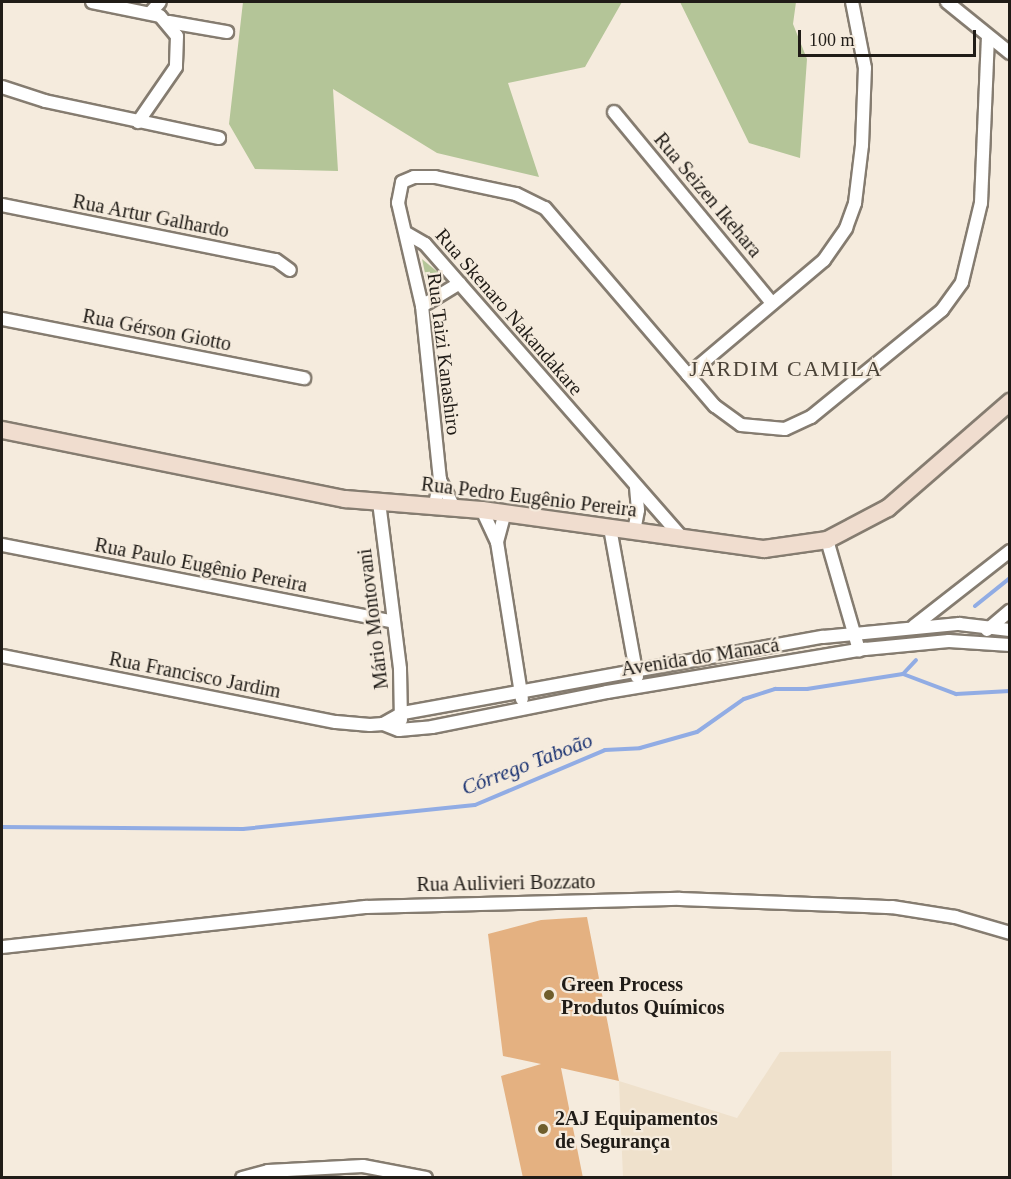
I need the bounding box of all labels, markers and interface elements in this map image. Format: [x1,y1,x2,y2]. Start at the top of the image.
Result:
scale bar [801,18,980,56]
text: 100 m [809,30,855,50]
street label: Rua Seizen Ikehara [649,128,767,262]
street label: Rua Artur Galhardo [70,189,232,243]
street label: Rua Skenaro Nakandakare [430,224,588,400]
street label: Rua Taizi Kanashiro [422,271,466,437]
street label: Rua Gérson Giotto [81,304,233,356]
district label: JARDIM CAMILA [689,356,883,382]
street label: Rua Pedro Eugênio Pereira [420,472,638,522]
street label: Rua Paulo Eugênio Pereira [93,533,309,597]
street label: Mário Montovani [352,547,394,691]
street label: Avenida do Manacá [619,633,781,681]
street label: Rua Francisco Jardim [107,647,283,703]
water label: Córrego Taboão [458,728,596,800]
street label: Rua Aulivieri Bozzato [416,869,596,897]
place label: Green Process Produtos Químicos [561,972,725,1019]
marker: Green Process Produtos Químicos [542,988,556,1002]
place label: 2AJ Equipamentos de Segurança [555,1106,718,1153]
marker: 2AJ Equipamentos de Segurança [536,1122,550,1136]

